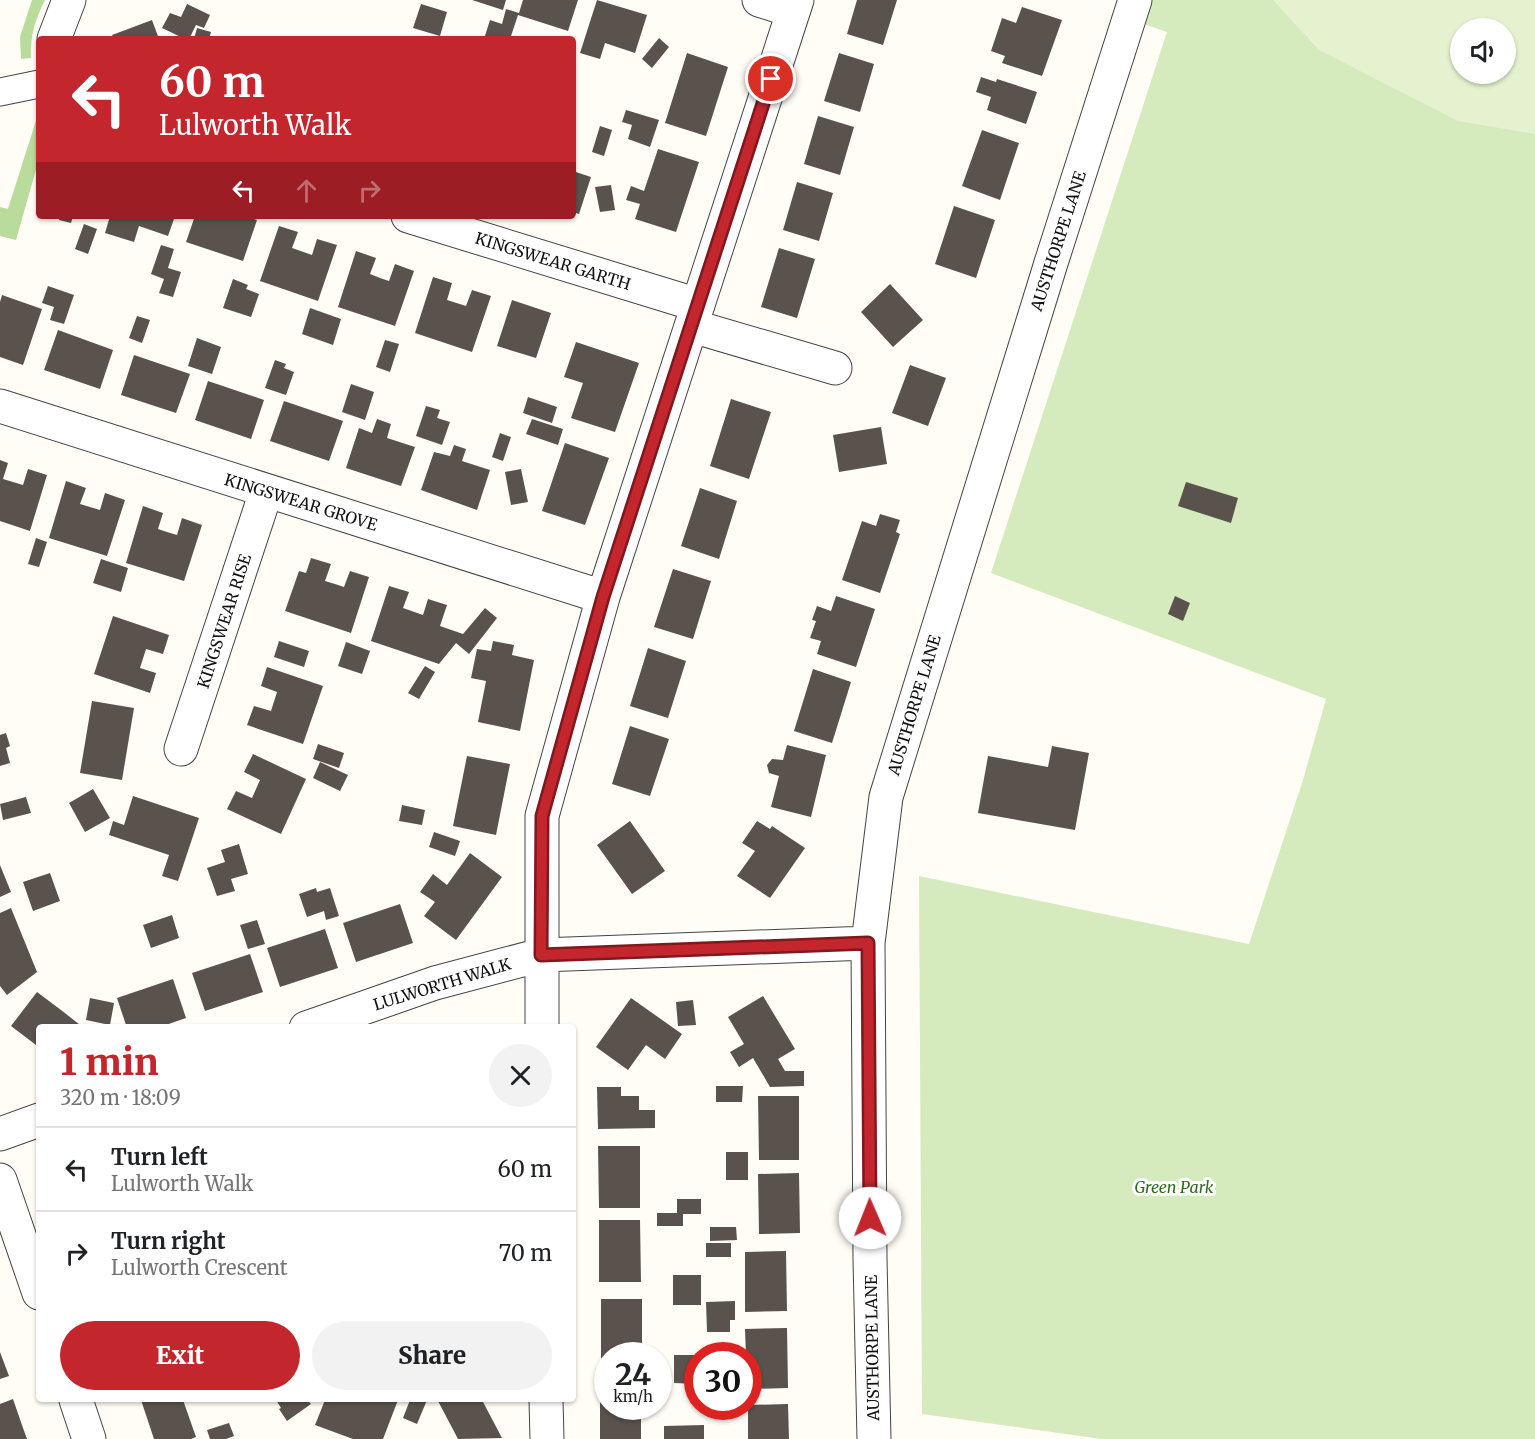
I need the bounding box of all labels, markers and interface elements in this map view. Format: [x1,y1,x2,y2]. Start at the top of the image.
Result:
map controls [1450,18,1516,84]
button: sound [1450,18,1516,84]
pin [745,53,796,104]
text: 60 m [159,56,265,108]
icon: left [60,60,138,138]
icon: arrive [754,62,787,95]
text: Lulworth Walk [159,108,351,142]
street label: AUSTHORPE LANE [1026,168,1090,314]
icon: left [227,174,260,207]
icon: ahead [290,174,323,207]
icon: right [353,174,386,207]
street label: KINGSWEAR GARTH [473,228,633,294]
street label: KINGSWEAR GROVE [222,469,381,535]
street label: KINGSWEAR RISE [193,551,255,691]
street label: AUSTHORPE LANE [883,631,945,779]
street label: LULWORTH WALK [371,953,514,1014]
text: 1 min [60,1040,159,1085]
button: close [489,1044,552,1107]
text: 320 m · 18:09 [60,1085,181,1110]
text: Turn left [111,1143,208,1171]
icon: left [60,1153,93,1186]
text: 60 m [498,1155,552,1183]
text: Lulworth Walk [111,1171,254,1196]
park label: Green Park [1134,1177,1214,1197]
position arrow [838,1186,902,1250]
text: Turn right [111,1227,225,1255]
icon: right [60,1237,93,1270]
text: 70 m [499,1239,552,1267]
text: Lulworth Crescent [111,1255,288,1280]
street label: AUSTHORPE LANE [861,1274,883,1422]
button: Exit [60,1321,300,1390]
button: Share [312,1321,552,1390]
speed limit sign: 30 [684,1342,762,1420]
text: 24 [615,1355,651,1393]
text: km/h [613,1387,653,1406]

